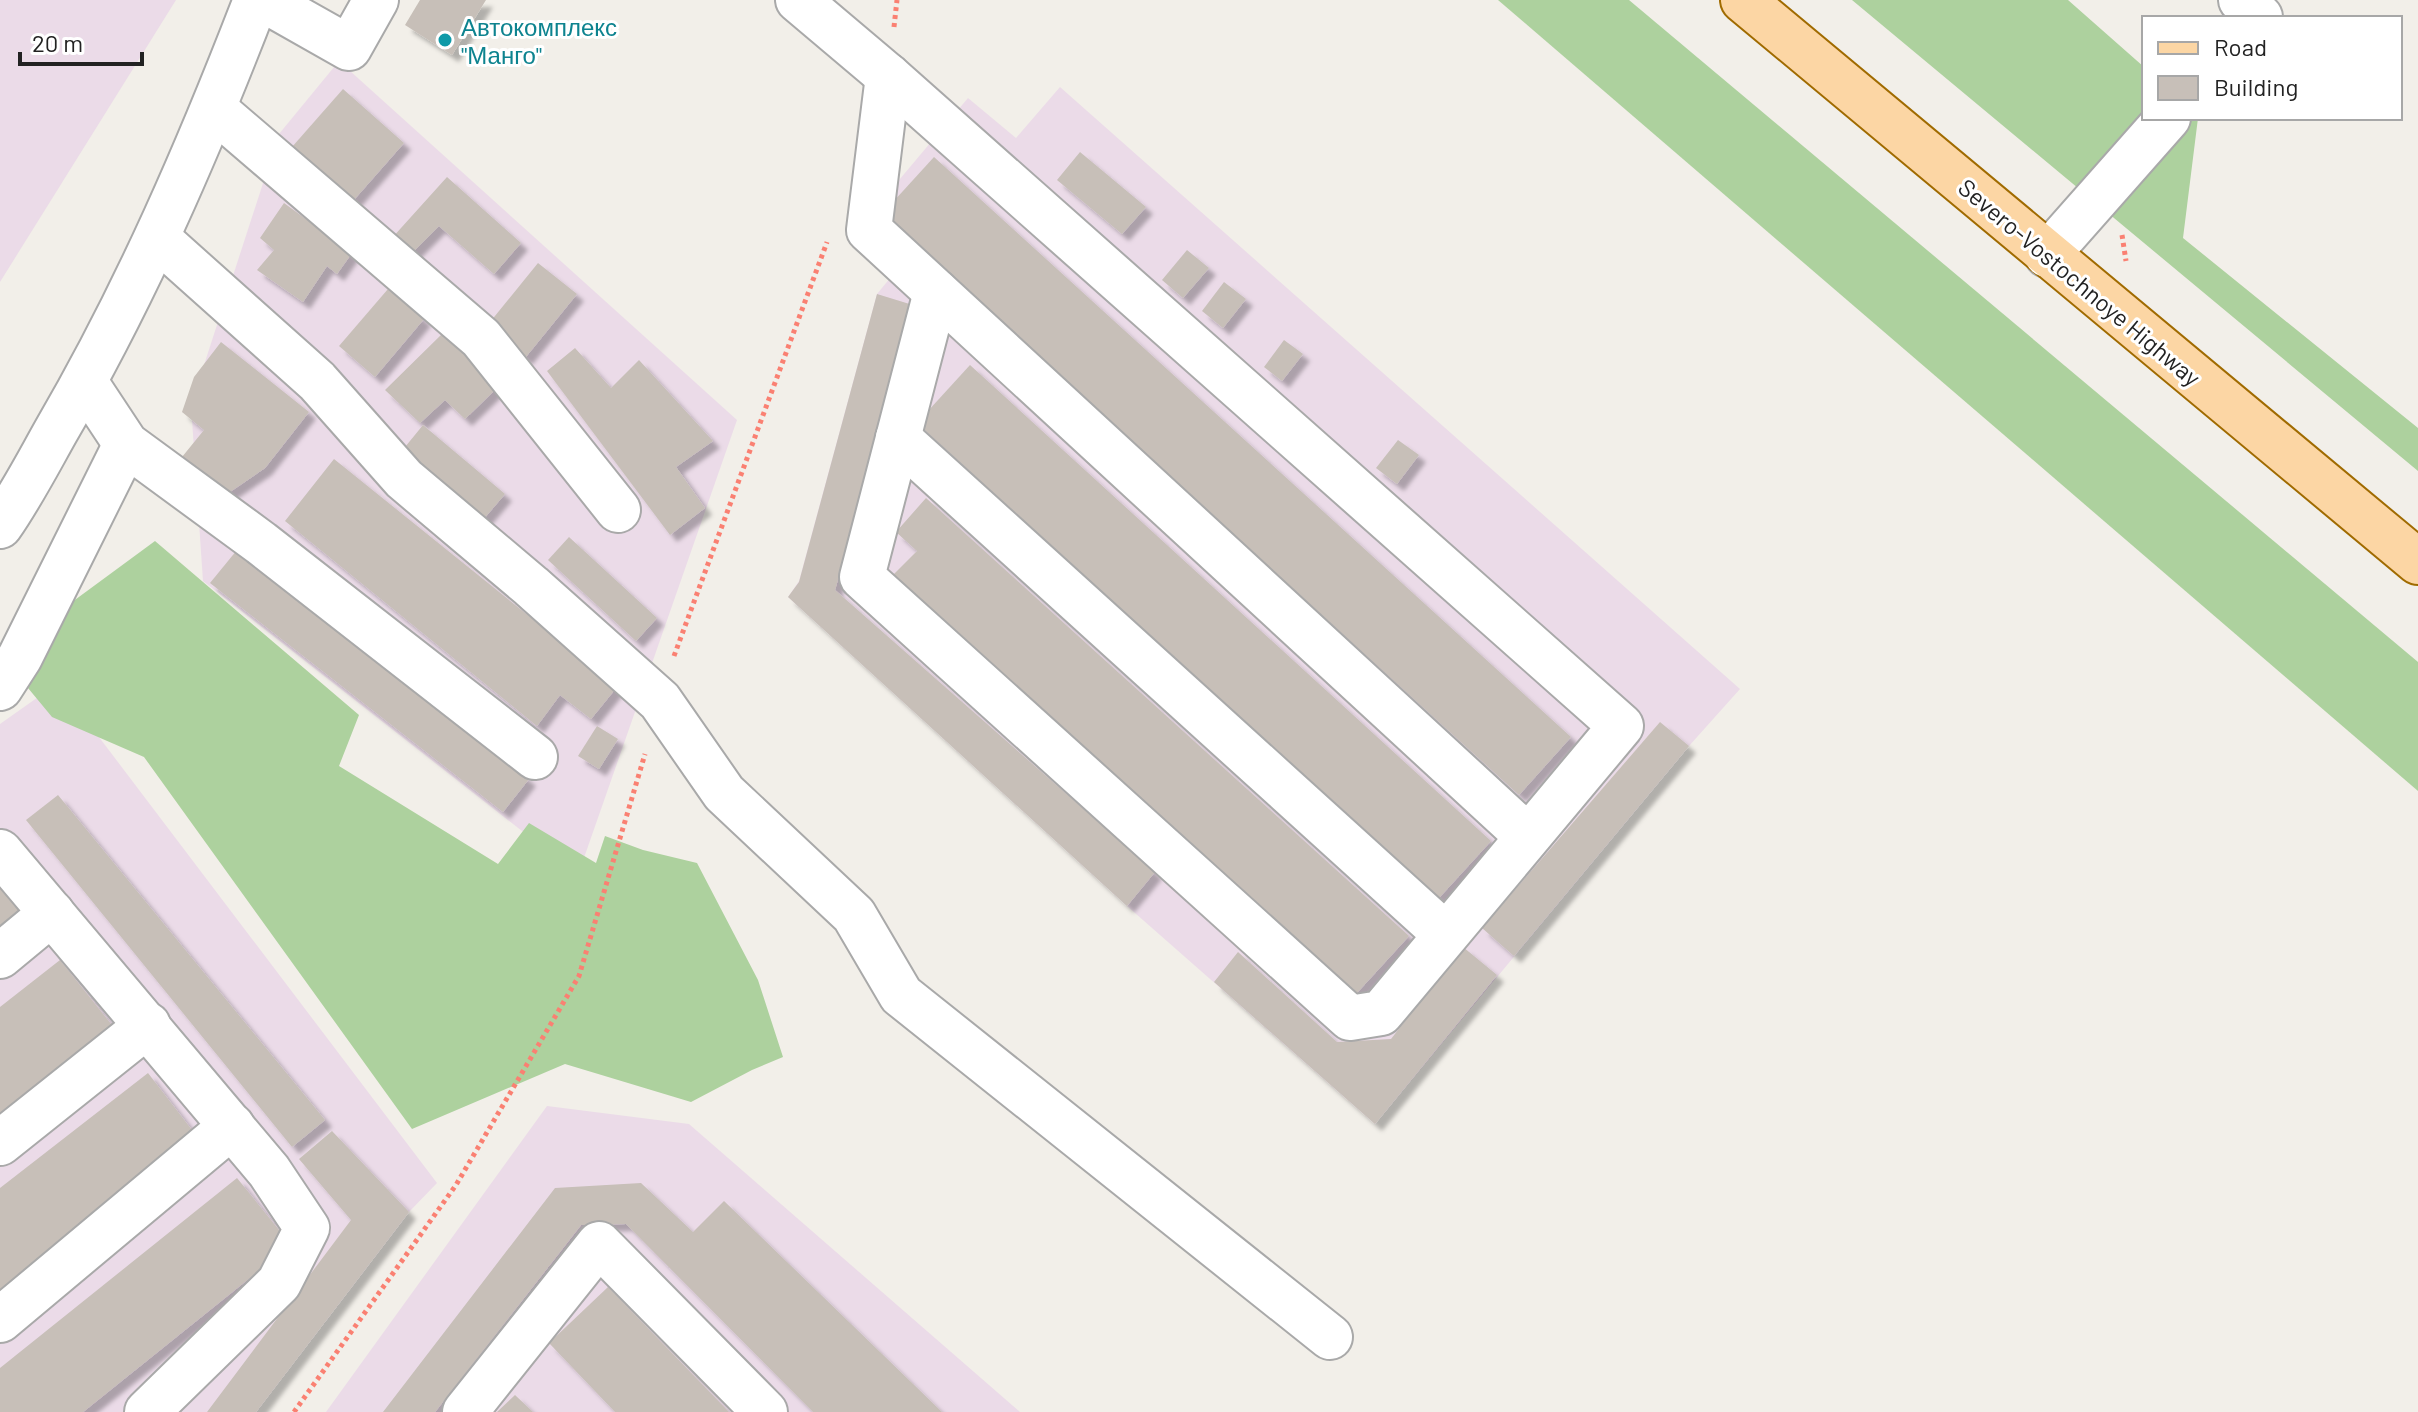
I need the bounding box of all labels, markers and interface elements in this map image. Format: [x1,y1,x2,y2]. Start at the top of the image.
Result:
place label: Автокомплекс "Манго" [461,12,617,69]
scale bar [20,16,142,66]
legend [2142,16,2402,120]
text: 20 m [32,28,83,57]
marker: Автокомплекс "Манго" [436,31,454,49]
text: Road [2214,32,2267,61]
text: Building [2214,72,2298,101]
street label: Severo-Vostochnoye Highway [1953,172,2207,392]

